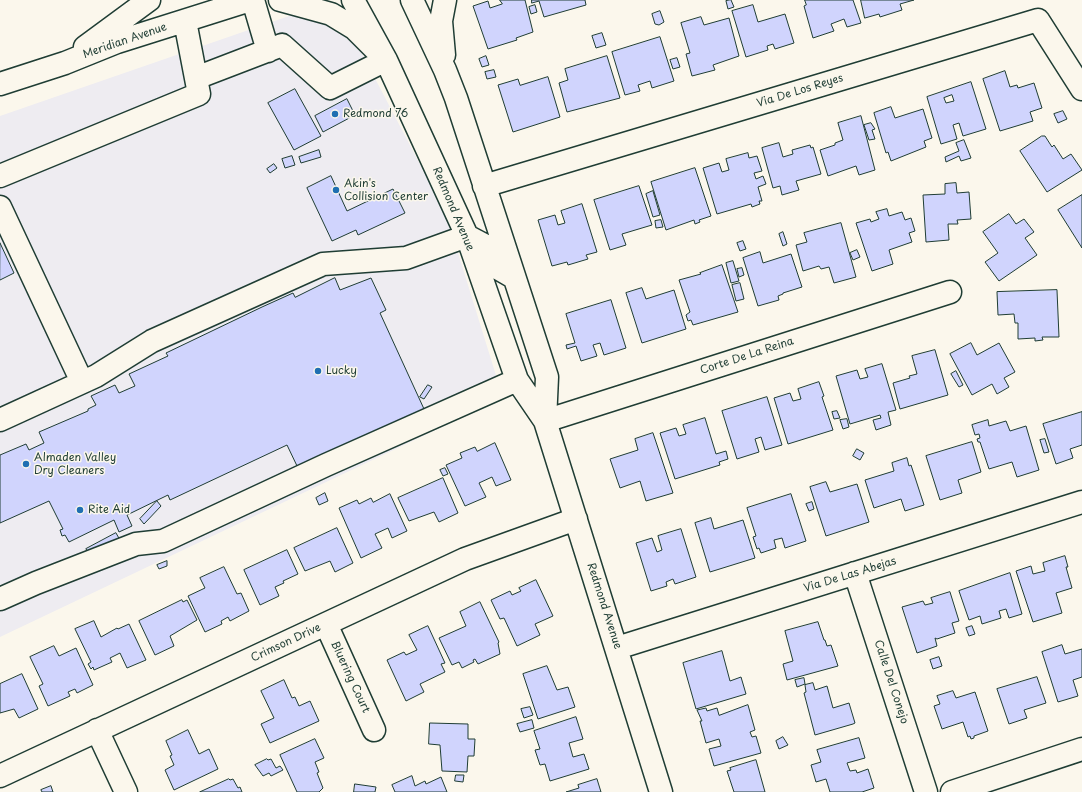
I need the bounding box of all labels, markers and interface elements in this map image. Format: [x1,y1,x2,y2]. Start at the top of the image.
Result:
street label: Meridian Avenue [81,20,169,62]
street label: Via De Los Reyes [755,72,845,110]
place label: Redmond 76 [343,107,408,121]
marker: Redmond 76 [330,109,340,119]
street label: Redmond Avenue [429,165,477,253]
place label: Akin's Collision Center [344,177,428,203]
marker: Akin's Collision Center [331,185,341,195]
street label: Corte De La Reina [698,335,796,377]
place label: Lucky [326,364,357,378]
marker: Lucky [313,366,323,376]
place label: Almaden Valley Dry Cleaners [34,451,116,477]
marker: Almaden Valley Dry Cleaners [21,459,31,469]
place label: Rite Aid [88,503,130,517]
marker: Rite Aid [75,505,85,515]
street label: Via De Las Abejas [802,555,898,595]
street label: Redmond Avenue [584,561,624,651]
street label: Crimson Drive [249,621,323,665]
street label: Calle Del Conejo [871,638,911,726]
street label: Bluering Court [328,639,372,715]

